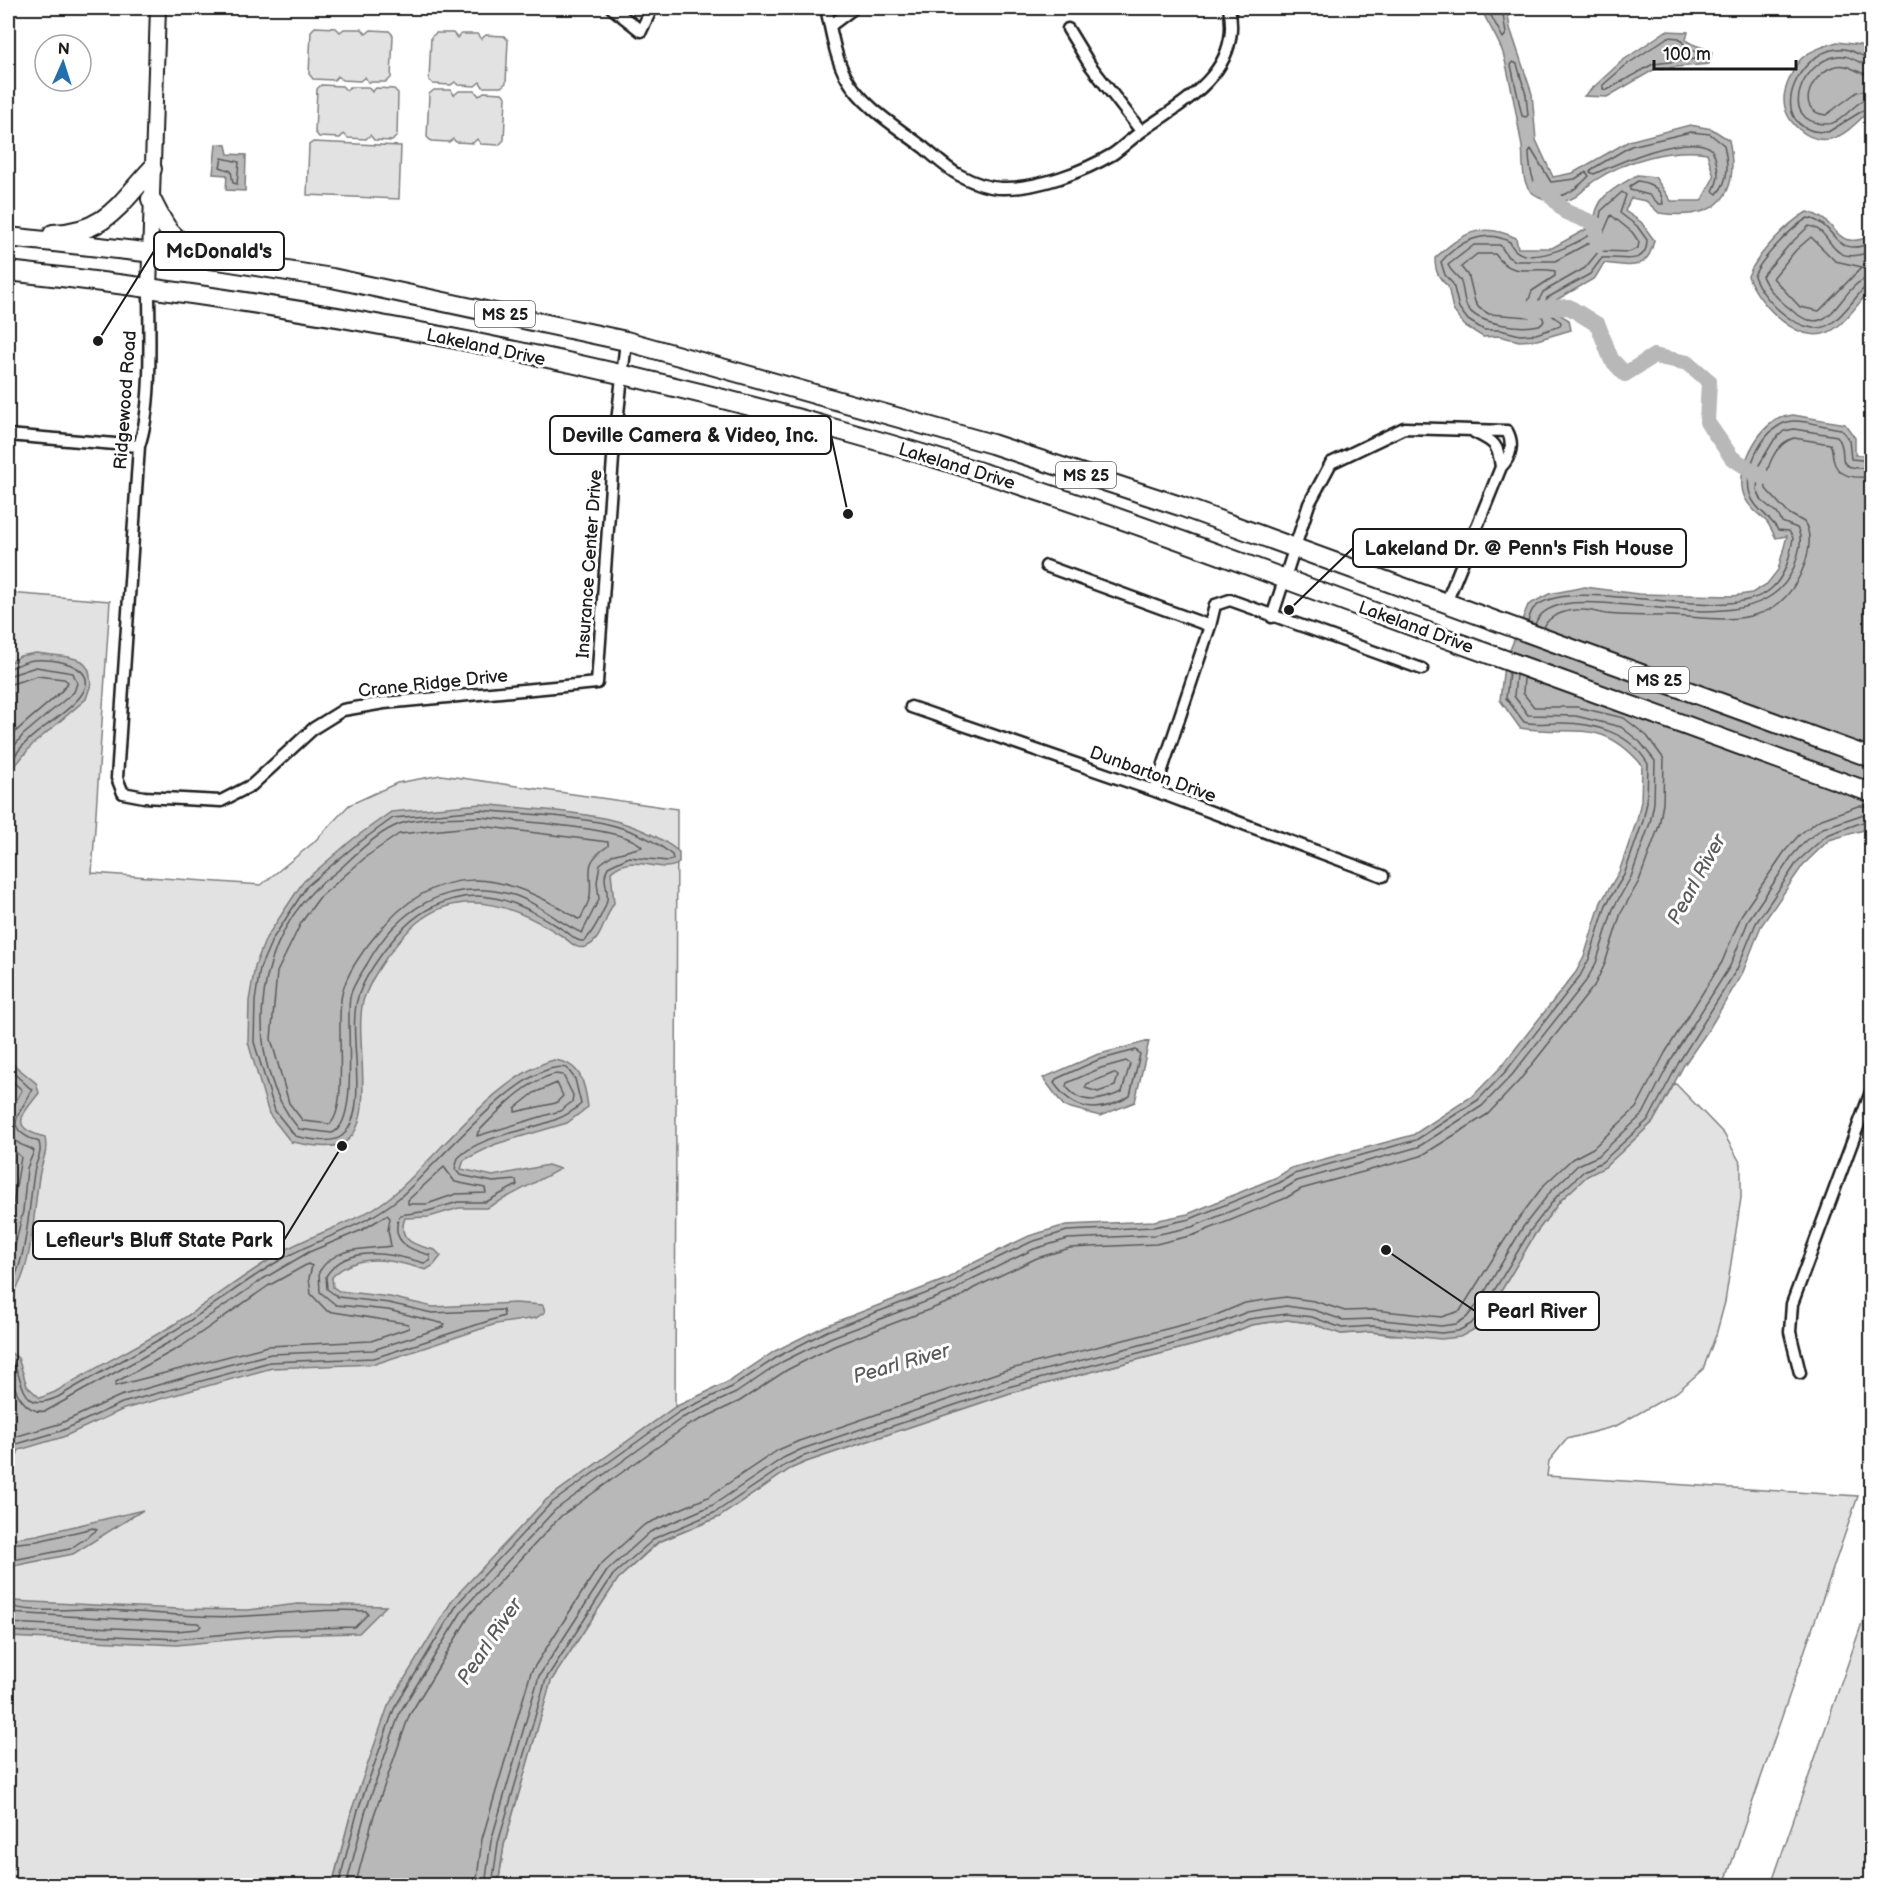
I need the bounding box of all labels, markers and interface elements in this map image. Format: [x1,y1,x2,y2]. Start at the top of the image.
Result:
north arrow [33,33,93,93]
scale bar [1654,33,1796,71]
text: N [57,40,70,59]
text: 100 m [1663,44,1711,65]
callout: McDonald's [154,232,284,270]
text: McDonald's [166,240,272,264]
road number: MS 25 [475,301,535,327]
street label: Lakeland Drive [425,325,548,370]
street label: Ridgewood Road [110,330,141,470]
callout: Deville Camera & Video, Inc. [550,416,831,454]
text: Deville Camera & Video, Inc. [562,424,818,448]
street label: Lakeland Drive [896,439,1018,494]
road number: MS 25 [1056,462,1116,488]
street label: Insurance Center Drive [572,469,607,659]
callout: Lakeland Dr. @ Penn's Fish House [1353,529,1686,567]
text: Lakeland Dr. @ Penn's Fish House [1365,537,1673,561]
street label: Lakeland Drive [1355,597,1477,658]
street label: Crane Ridge Drive [357,665,509,702]
road number: MS 25 [1629,667,1689,693]
street label: Dunbarton Drive [1087,742,1219,807]
water label: Pearl River [1662,829,1732,929]
callout: Lefleur's Bluff State Park [33,1221,284,1259]
text: Lefleur's Bluff State Park [45,1229,273,1253]
callout: Pearl River [1475,1292,1599,1330]
text: Pearl River [1487,1300,1588,1324]
water label: Pearl River [850,1338,954,1389]
water label: Pearl River [452,1592,528,1689]

